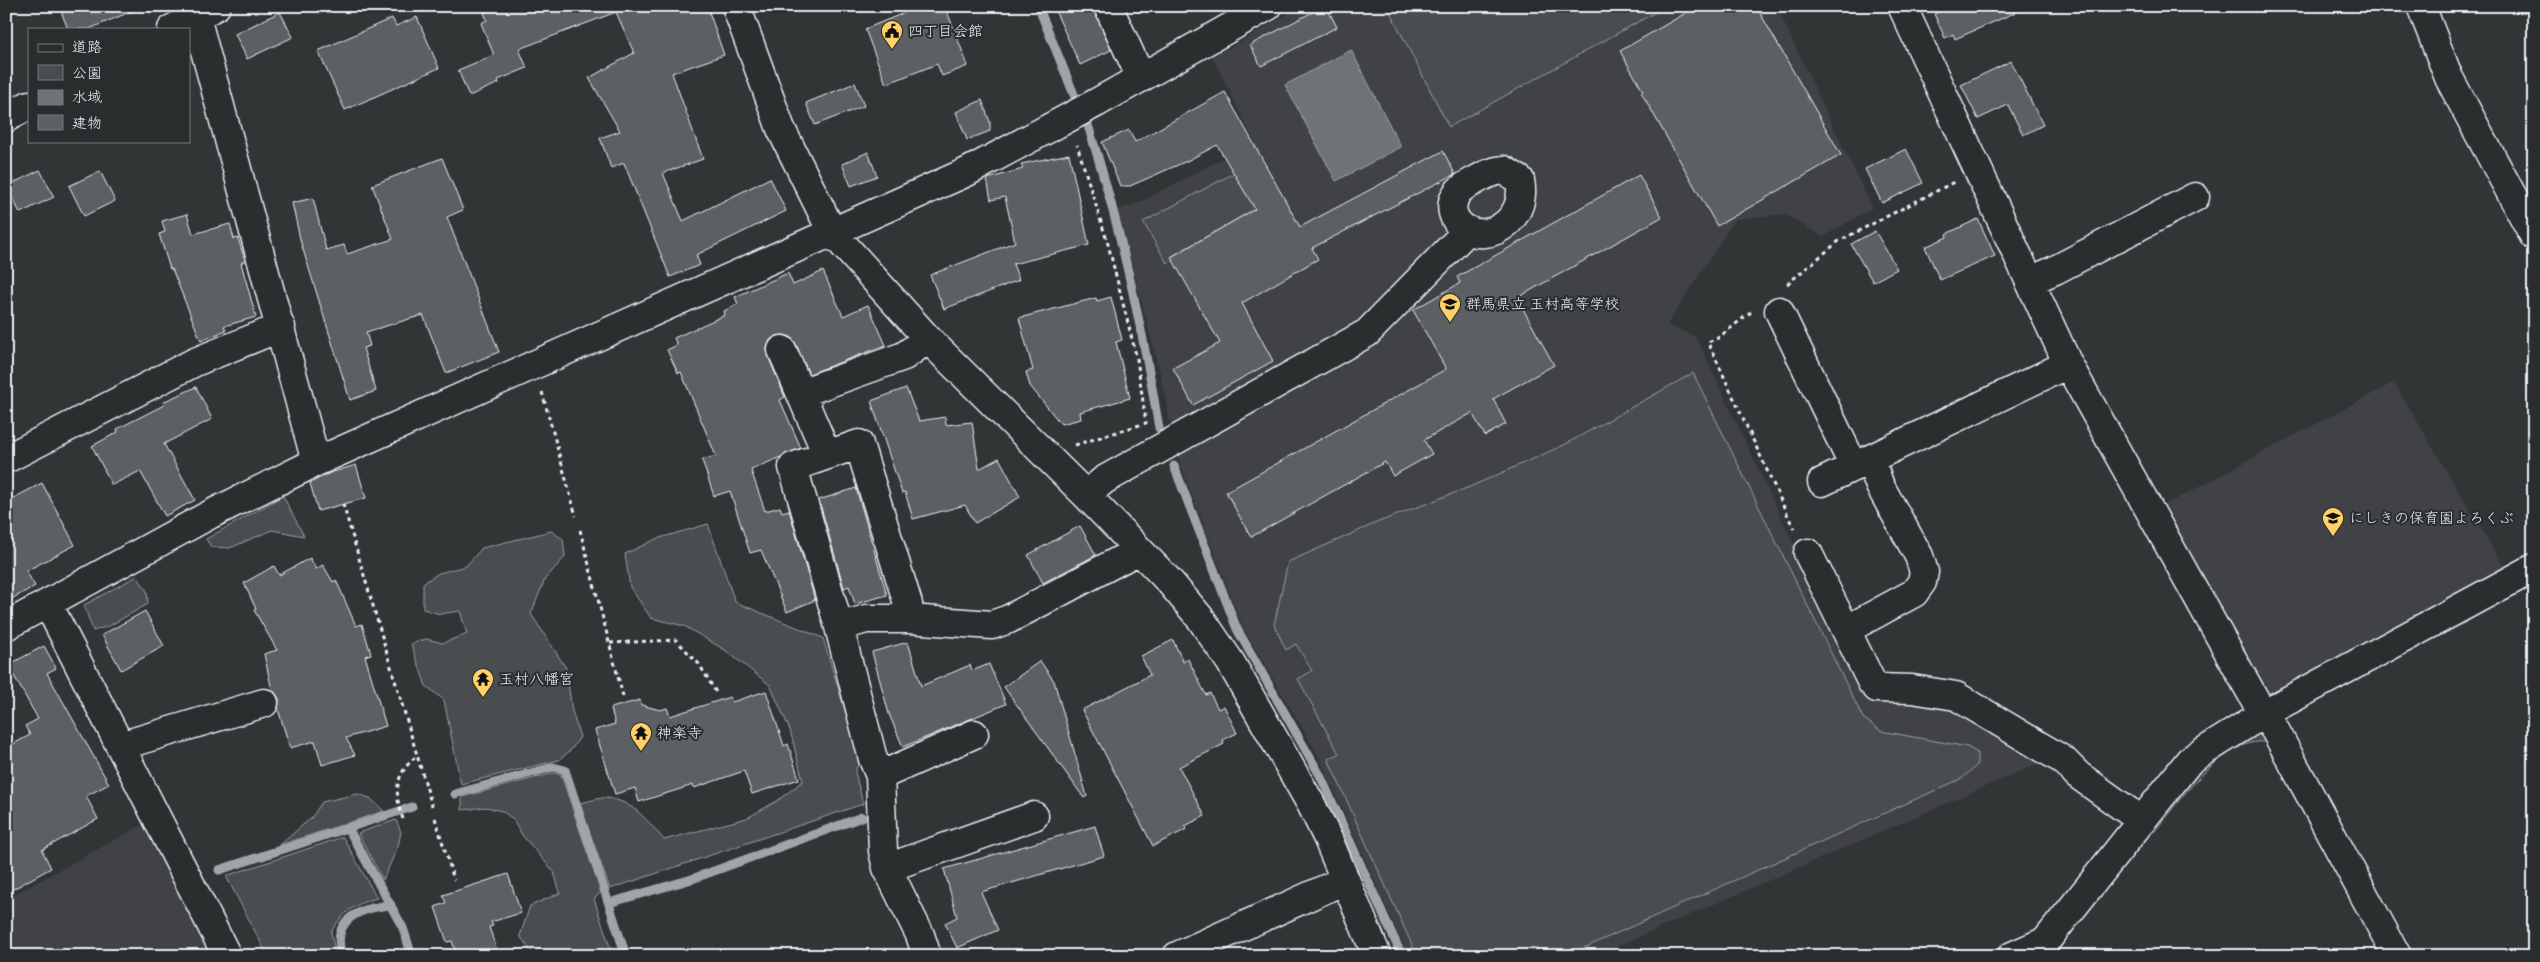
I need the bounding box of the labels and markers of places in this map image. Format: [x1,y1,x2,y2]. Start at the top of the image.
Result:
public building icon: 四丁目会館 [880,19,904,50]
place label: 四丁目会館 [908,21,983,40]
school or university icon: 群馬県立 玉村高等学校 [1438,292,1462,323]
place label: 群馬県立 玉村高等学校 [1466,294,1620,313]
school or university icon: にしきの保育園よろくぶ [2321,506,2345,537]
place label: にしきの保育園よろくぶ [2349,508,2514,527]
temple icon: 玉村八幡宮 [471,667,495,698]
place label: 玉村八幡宮 [499,669,574,688]
temple icon: 神楽寺 [629,721,653,752]
place label: 神楽寺 [657,723,702,742]

